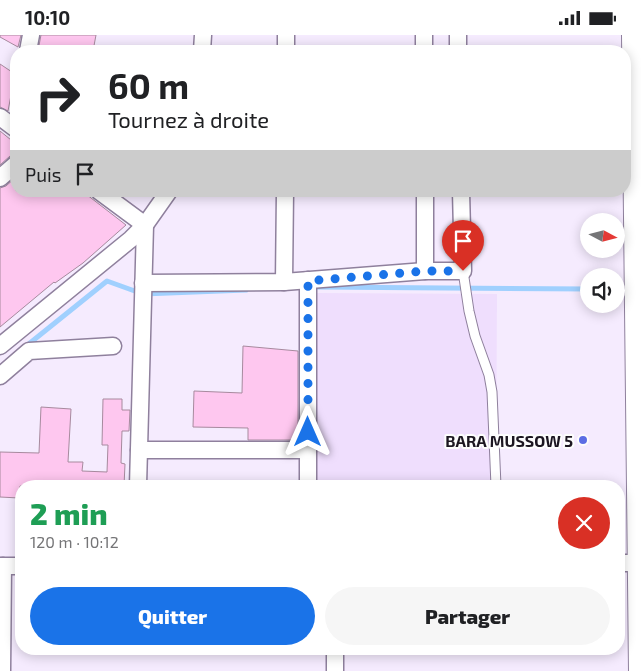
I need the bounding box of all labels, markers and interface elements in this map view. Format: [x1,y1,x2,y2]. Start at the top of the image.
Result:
text: 10:10 [25,6,70,29]
text: 60 m [108,64,189,106]
icon: right [25,65,90,130]
text: Tournez à droite [108,106,269,132]
icon: arrive [71,160,99,188]
text: Puis [25,163,61,186]
north arrow [580,213,625,257]
map controls [580,213,625,313]
pin [442,220,484,271]
icon: arrive [449,227,477,255]
button: sound [580,268,625,313]
position arrow [281,405,333,457]
place label: BARA MUSSOW 5 [445,431,573,450]
marker: BARA MUSSOW 5 [577,434,589,446]
text: 2 min [30,495,108,531]
button: close [558,497,610,549]
text: 120 m · 10:12 [30,532,119,551]
button: Quitter [30,587,315,645]
button: Partager [325,587,610,645]

